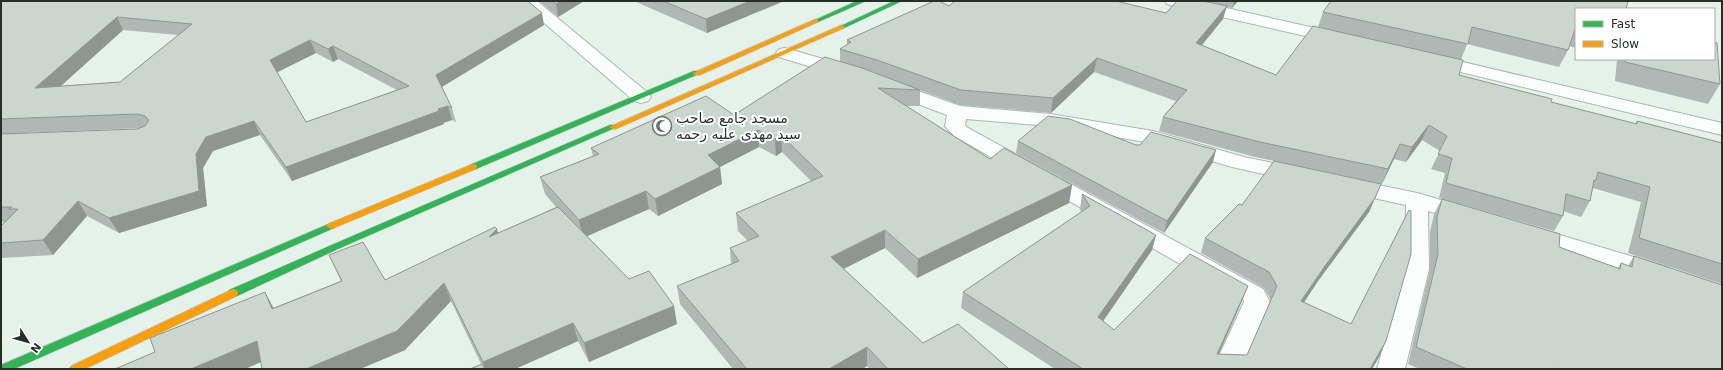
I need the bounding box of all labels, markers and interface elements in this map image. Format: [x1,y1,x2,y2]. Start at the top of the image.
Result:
legend [1575,8,1715,60]
text: Fast [1611,17,1635,31]
text: Slow [1611,37,1639,51]
place label: مسجد جامع صاحب سید مهدی علیه رحمه [676,110,801,143]
mosque icon: مسجد جامع صاحب سید مهدی علیه رحمه [651,115,673,137]
north arrow [8,322,48,362]
text: N [28,340,44,355]

